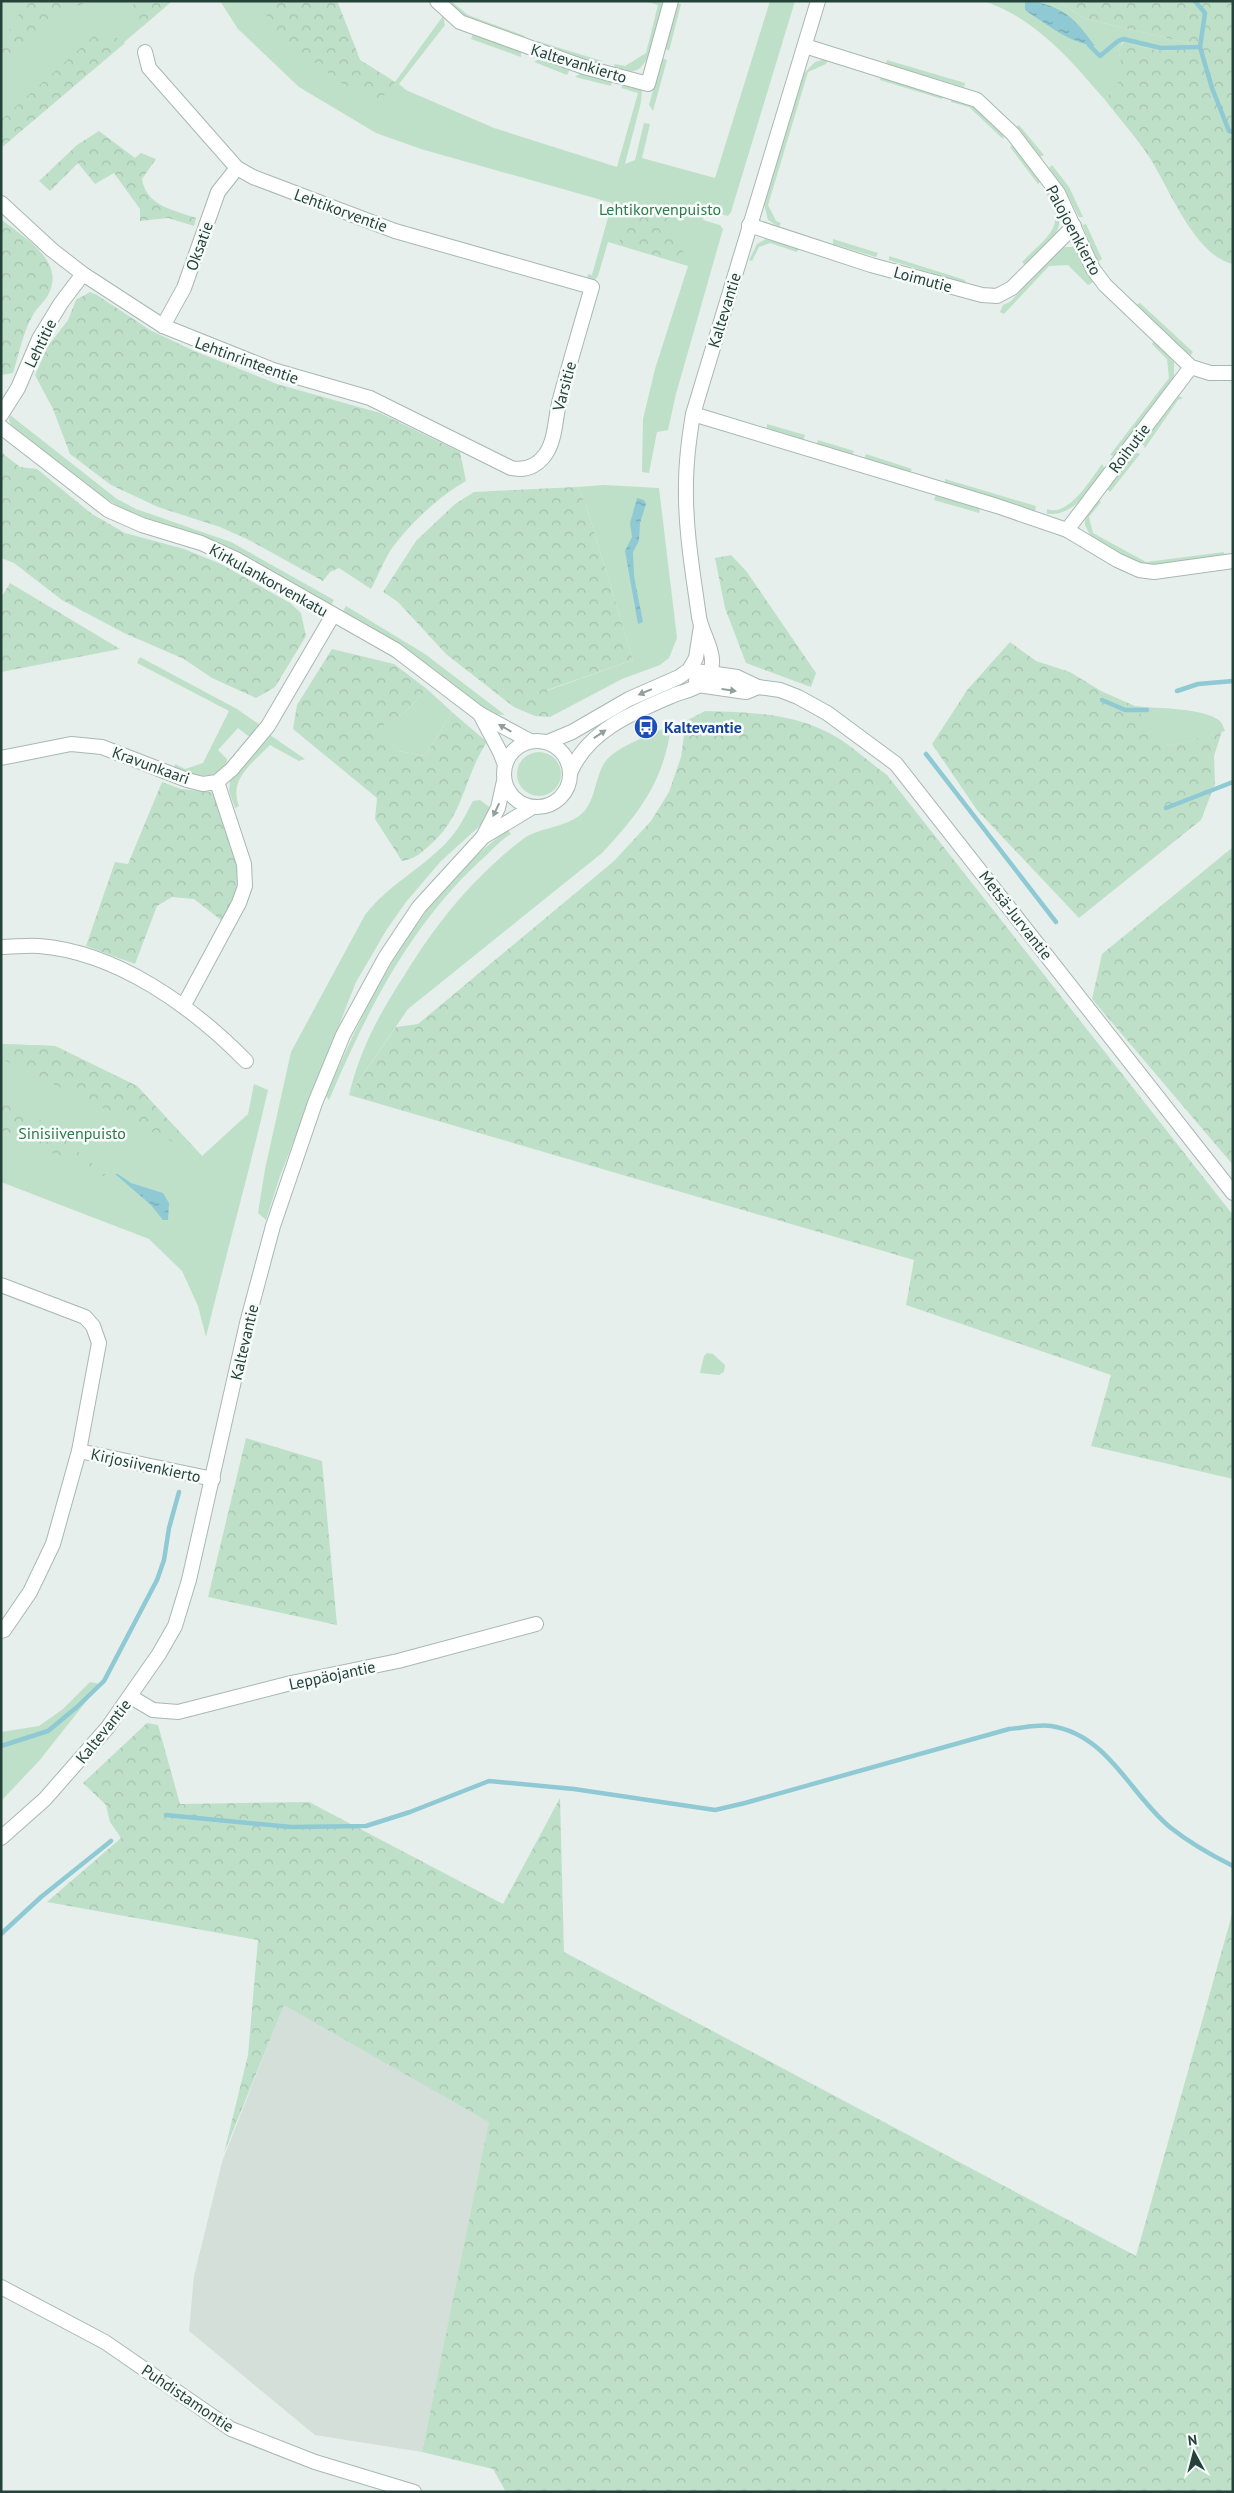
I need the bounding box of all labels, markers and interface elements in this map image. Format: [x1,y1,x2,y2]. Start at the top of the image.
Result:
street label: Kaltevankierto [529,39,629,87]
street label: Palojoenkierto [1042,182,1106,278]
street label: Lehtikorventie [292,184,390,236]
park label: Lehtikorvenpuisto [599,199,721,219]
street label: Oksatie [181,219,217,273]
street label: Loimutie [892,262,954,296]
street label: Kaltevantie [703,270,745,350]
street label: Lehtitie [20,315,60,371]
street label: Lehtinrinteentie [192,332,302,388]
street label: Varsitie [548,359,580,414]
street label: Roihutie [1104,419,1154,477]
street label: Kirkulankorvenkatu [206,539,332,621]
one-way arrow [721,687,737,695]
one-way arrow [638,688,652,696]
bus stop icon: Kaltevantie [633,714,659,740]
place label: Kaltevantie [664,717,742,737]
one-way arrow [498,723,511,732]
one-way arrow [593,729,607,739]
street label: Kravunkaari [110,742,192,788]
one-way arrow [492,802,500,817]
street label: Metsä-Jurvantie [975,866,1057,964]
park label: Sinisiivenpuisto [18,1123,126,1143]
street label: Kaltevantie [226,1302,262,1382]
street label: Kirjosiivenkierto [89,1444,203,1486]
street label: Leppäojantie [287,1656,377,1694]
street label: Kaltevantie [71,1695,135,1767]
street label: Puhdistamontie [138,2360,238,2436]
north arrow [1169,2428,1219,2478]
text: N [1187,2431,1198,2450]

